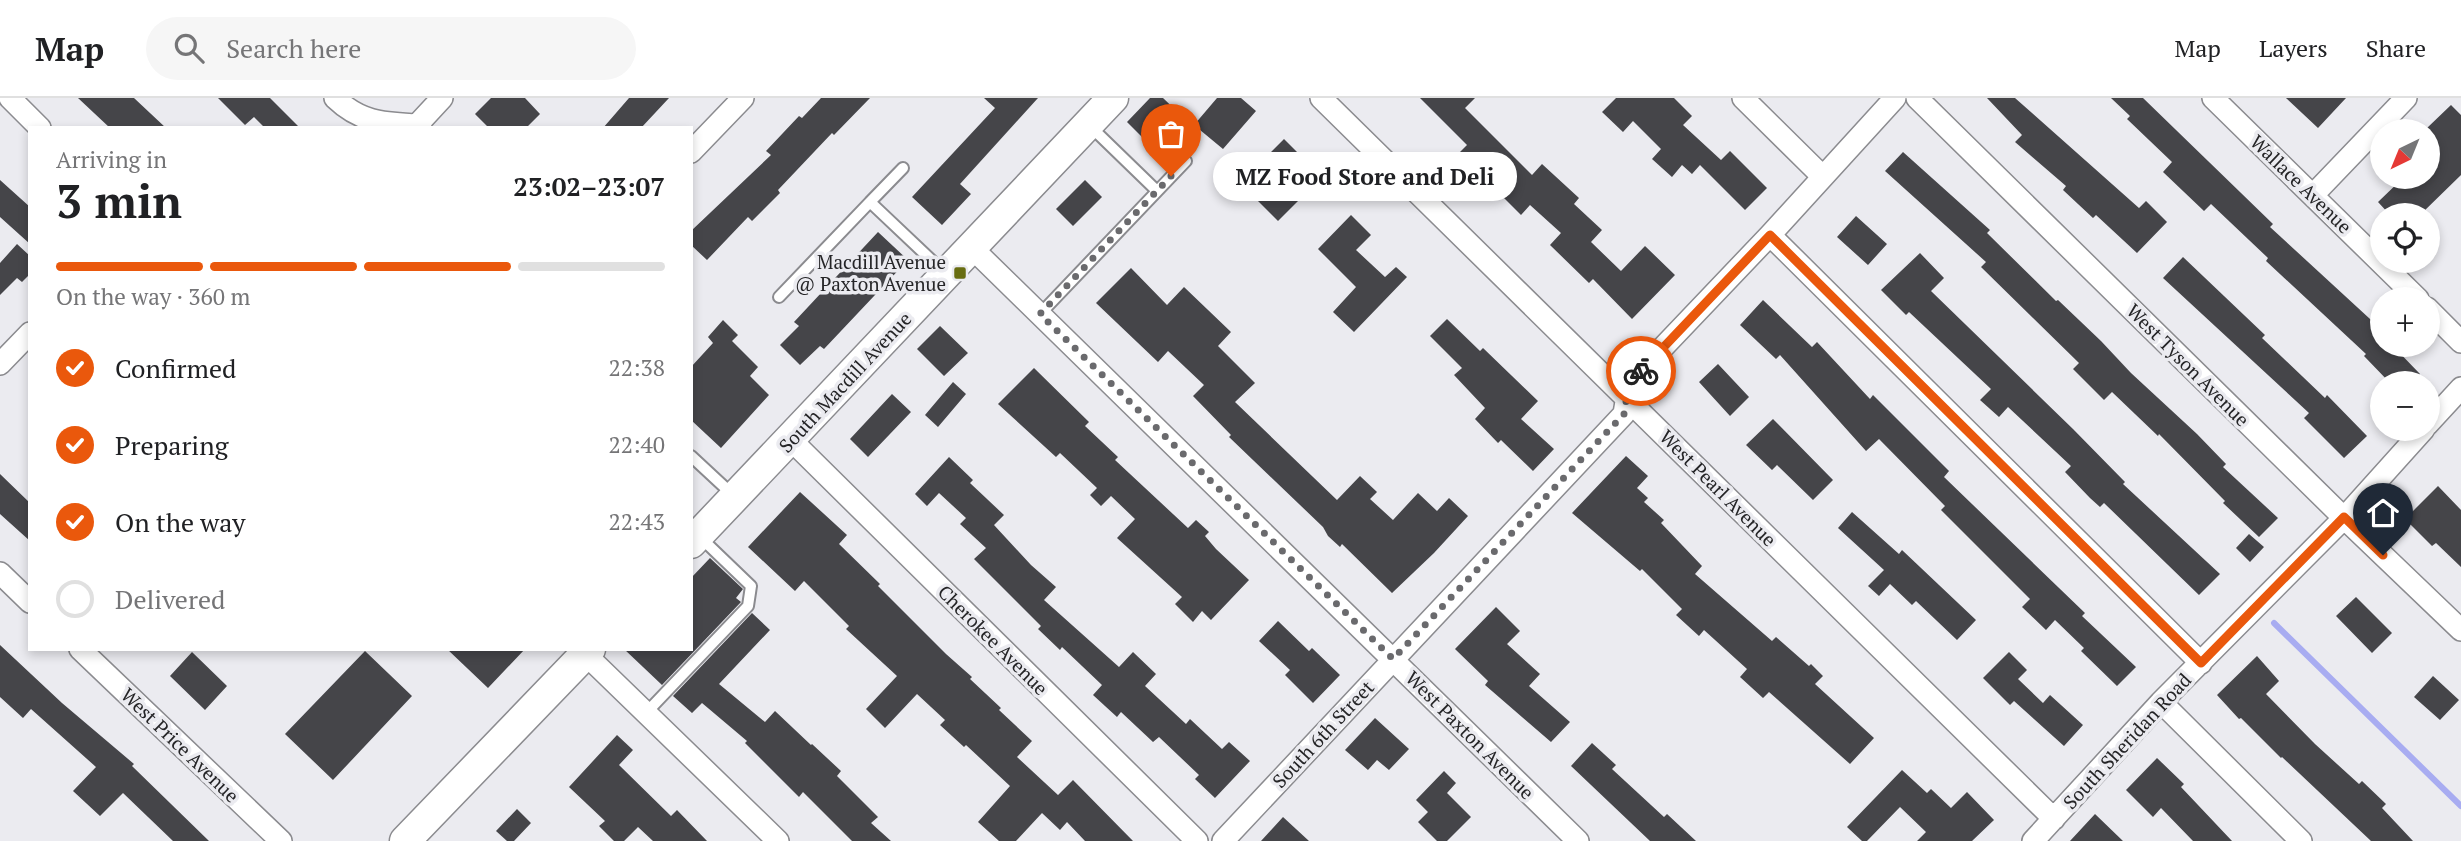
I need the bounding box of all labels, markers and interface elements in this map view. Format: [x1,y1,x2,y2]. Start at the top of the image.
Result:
search box [146,17,636,80]
text: Map [35,27,104,70]
icon: search [170,29,208,67]
text: Search here [226,31,361,65]
text: Map [2174,32,2221,64]
text: Layers [2259,32,2328,64]
text: Share [2366,32,2426,64]
pin [1141,104,1201,176]
icon: bag [1152,115,1190,153]
north arrow [2370,119,2440,189]
map controls [2370,119,2440,441]
street label: Wallace Avenue [2245,129,2357,238]
text: Arriving in [56,144,167,175]
callout: MZ Food Store and Deli [1213,152,1518,200]
text: MZ Food Store and Deli [1235,161,1495,192]
text: 23:02–23:07 [513,169,665,203]
text: 3 min [56,170,182,231]
button: locate [2370,203,2440,273]
place label: Macdill Avenue @ Paxton Avenue [795,249,946,296]
marker: Macdill Avenue @ Paxton Avenue [952,265,968,281]
text: On the way · 360 m [56,281,250,312]
button: + [2370,287,2440,357]
street label: West Tyson Avenue [2122,298,2255,431]
street label: South Macdill Avenue [773,306,916,457]
courier [1606,336,1676,406]
icon: check [56,349,94,387]
text: Confirmed [115,351,236,385]
text: 22:38 [608,352,665,383]
icon: bike [1622,352,1660,390]
button: − [2370,371,2440,441]
street label: West Pearl Avenue [1655,424,1782,551]
icon: check [56,426,94,464]
text: Preparing [115,428,228,462]
text: 22:40 [608,429,665,460]
pin [2353,483,2413,555]
icon: home [2364,494,2402,532]
icon: check [56,503,94,541]
text: On the way [115,505,246,539]
text: 22:43 [608,506,665,537]
street label: Cherokee Avenue [933,579,1054,700]
text: Delivered [115,582,225,616]
street label: West Paxton Avenue [1401,665,1540,804]
street label: South Sheridan Road [2057,667,2196,814]
street label: South 6th Street [1266,675,1379,793]
street label: West Price Avenue [116,682,245,807]

